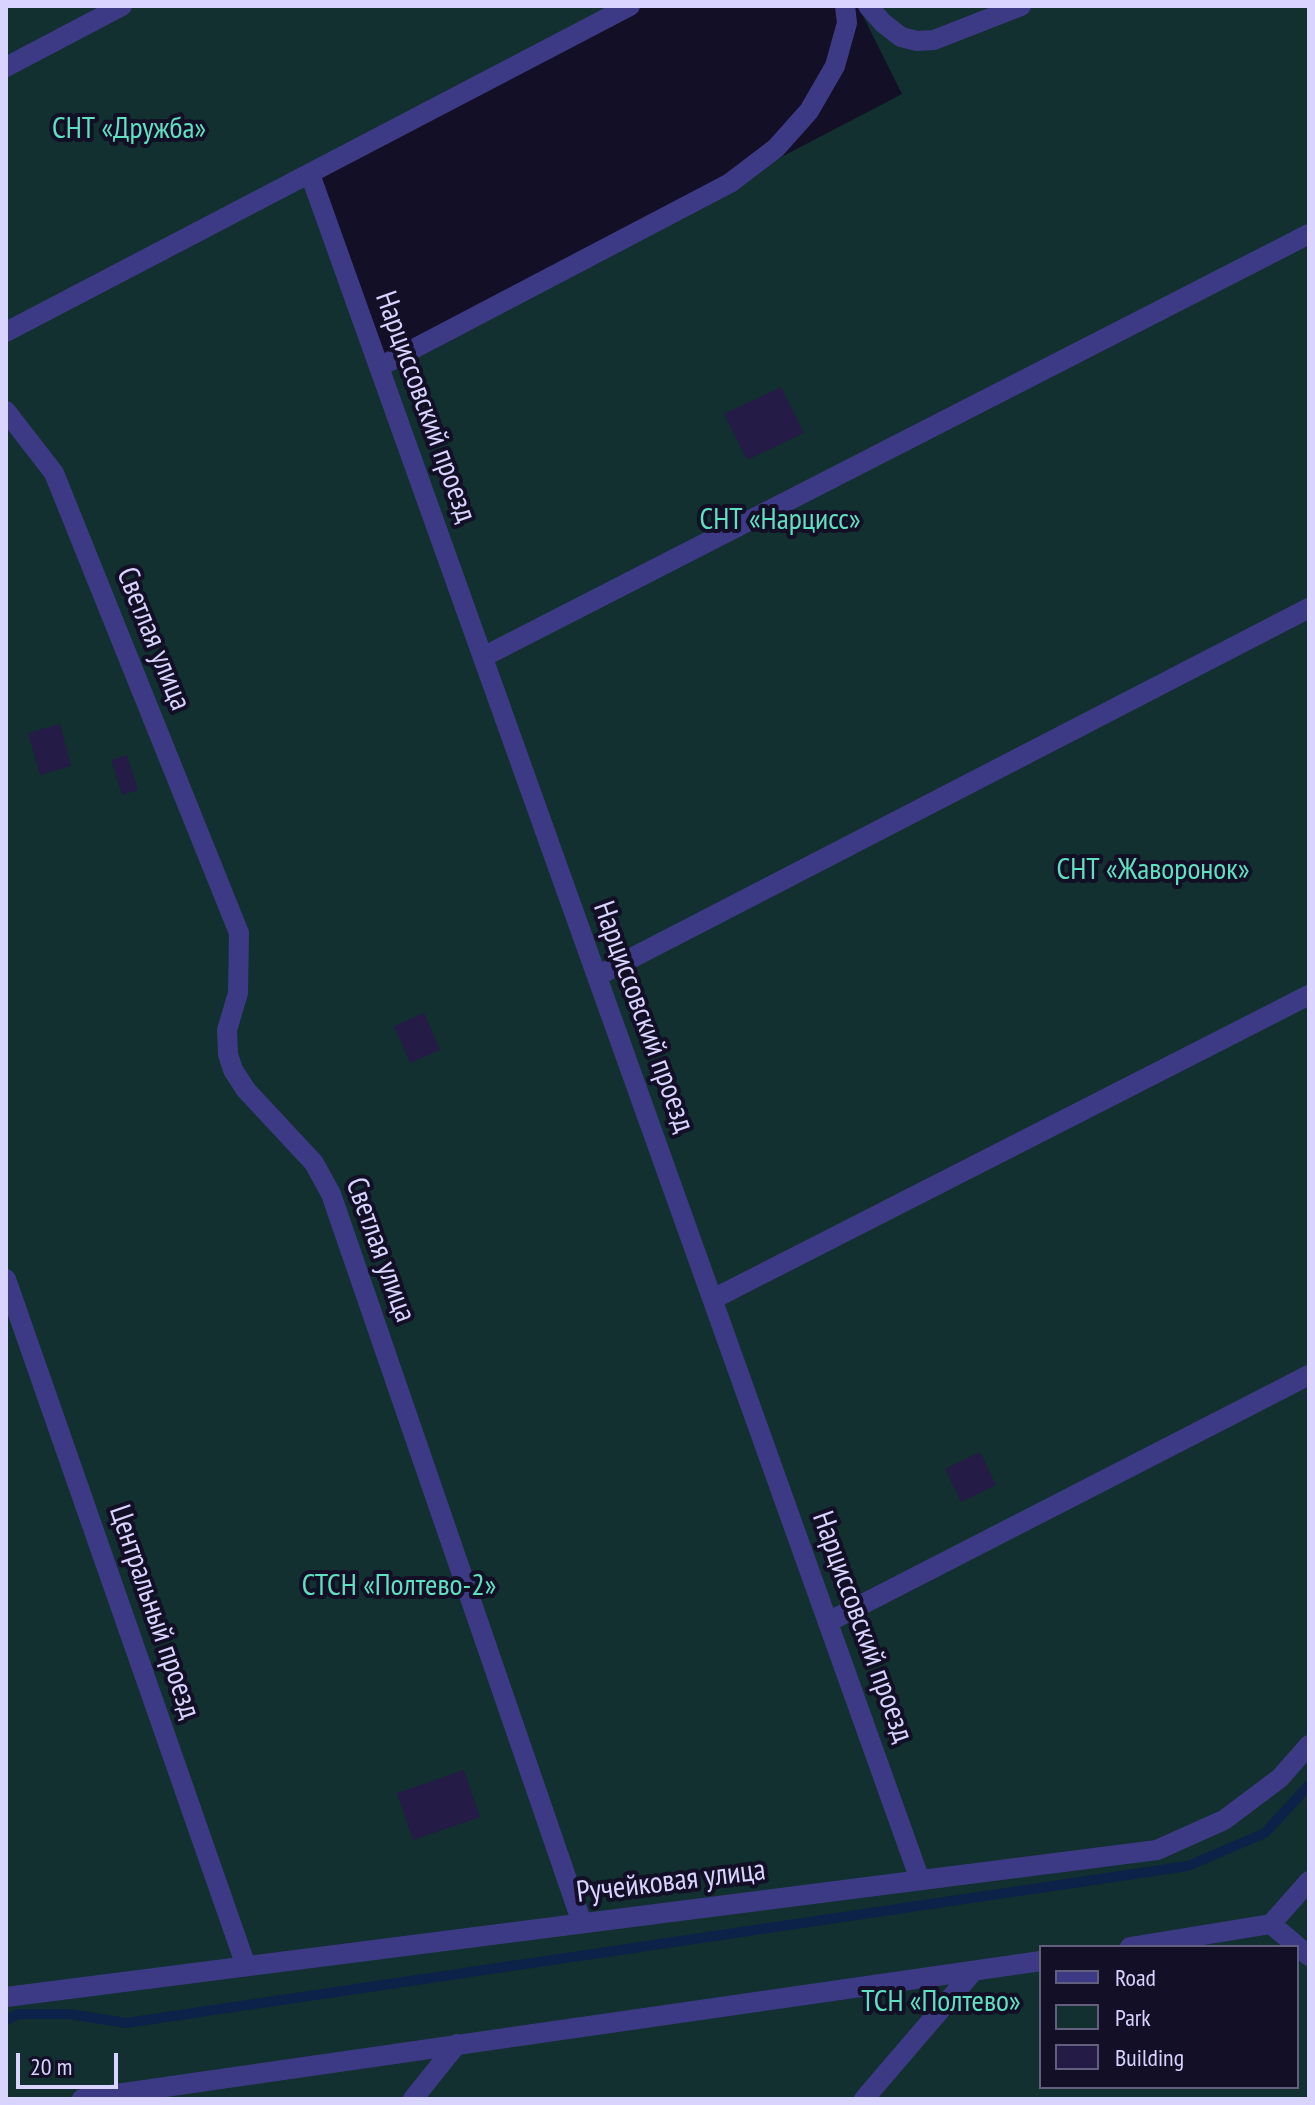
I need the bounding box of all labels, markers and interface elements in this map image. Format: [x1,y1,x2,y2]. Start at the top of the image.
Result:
park label: СНТ «Дружба» [52,111,206,147]
street label: Нарциссовский проезд [367,287,483,527]
park label: СНТ «Нарцисс» [699,502,861,538]
street label: Светлая улица [108,562,198,716]
park label: СНТ «Жаворонок» [1056,852,1250,888]
street label: Нарциссовский проезд [585,897,701,1137]
street label: Светлая улица [337,1173,423,1327]
street label: Центральный проезд [101,1501,207,1723]
street label: Нарциссовский проезд [804,1507,920,1747]
park label: СТСН «Полтево-2» [302,1568,496,1604]
street label: Ручейковая улица [574,1853,768,1911]
legend [1039,1945,1299,2089]
text: Road [1115,1962,1156,1993]
park label: ТСН «Полтево» [861,1984,1021,2020]
text: Park [1115,2002,1151,2033]
scale bar [20,2037,122,2087]
text: Building [1115,2042,1184,2073]
text: 20 m [30,2051,72,2082]

